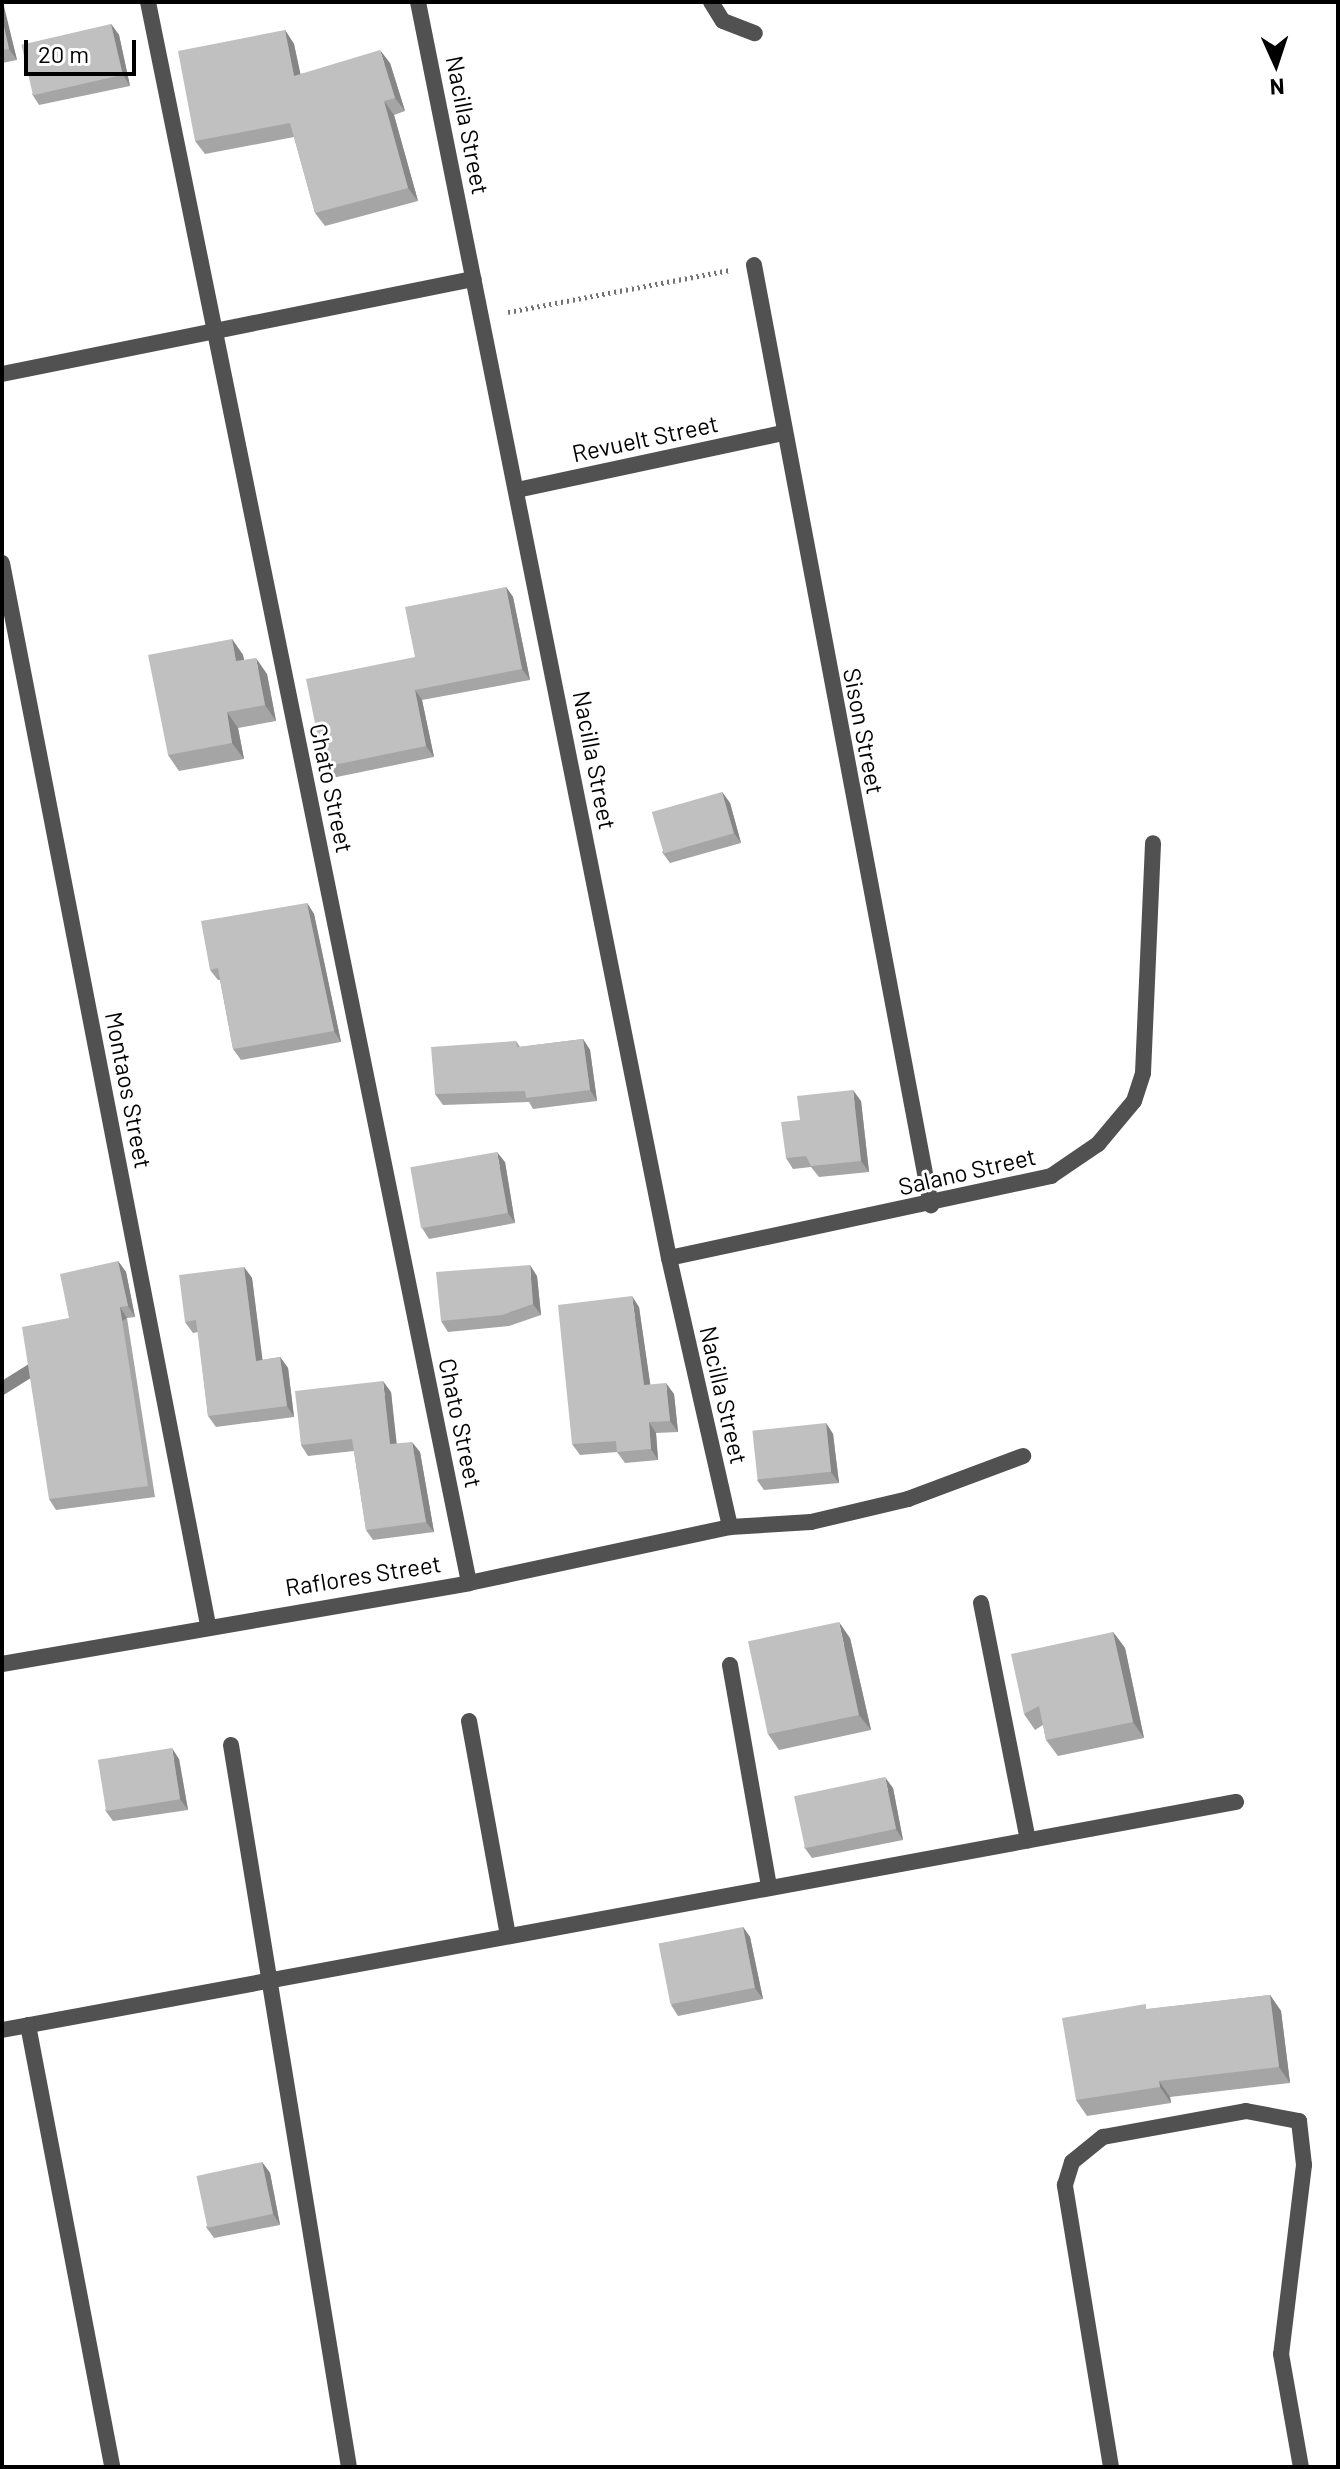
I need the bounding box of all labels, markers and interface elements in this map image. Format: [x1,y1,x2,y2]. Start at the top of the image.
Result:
scale bar [28,24,140,74]
north arrow [1236,24,1316,104]
text: 20 m [38,39,89,68]
street label: Nacilla Street [440,53,496,197]
text: N [1269,75,1285,101]
street label: Revuelt Street [569,408,721,468]
street label: Sison Street [838,665,890,797]
street label: Nacilla Street [567,688,623,832]
street label: Chato Street [304,721,360,855]
street label: Montaos Street [100,1009,158,1171]
street label: Salano Street [895,1141,1039,1201]
street label: Nacilla Street [694,1323,754,1467]
street label: Chato Street [433,1356,489,1490]
street label: Raflores Street [283,1548,443,1602]

